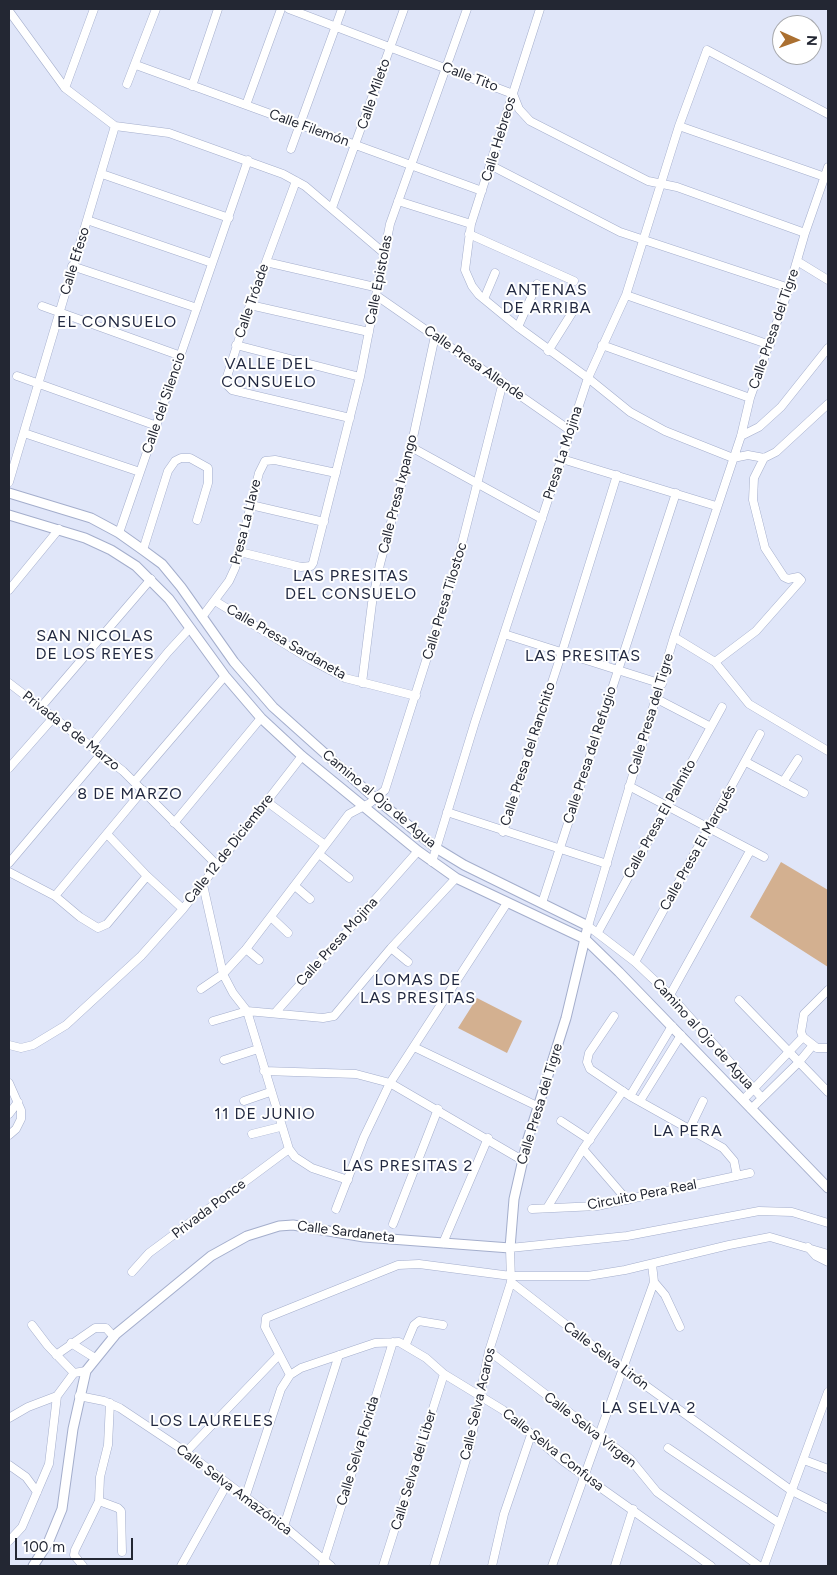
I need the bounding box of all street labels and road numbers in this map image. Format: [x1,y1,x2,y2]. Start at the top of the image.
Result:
street label: Calle Mileto [354,56,394,132]
street label: Calle Tito [440,59,500,95]
street label: Calle Hebreos [478,95,520,183]
street label: Calle Filemón [267,106,351,150]
street label: Calle Efeso [57,225,93,297]
street label: Calle Epistolas [362,234,396,326]
street label: Calle Tróade [231,262,273,340]
street label: Calle Presa del Tigre [746,267,802,391]
street label: Calle Presa Allende [420,322,528,404]
street label: Calle del Silencio [139,350,189,456]
street label: Presa La Mojina [540,404,586,502]
street label: Calle Presa Ixpango [375,433,421,555]
street label: Presa La Llave [227,477,265,567]
street label: Calle Presa Tilostoc [419,540,471,662]
street label: Calle Presa Sardaneta [223,601,349,683]
street label: Calle Presa del Tigre [625,651,677,777]
street label: Calle Presa del Ranchito [497,680,559,828]
street label: Calle Presa del Refugio [560,684,620,826]
street label: Privada 8 de Marzo [19,688,123,774]
street label: Camino al Ojo de Agua [319,746,439,852]
street label: Calle Presa El Palmito [620,757,700,881]
street label: Calle Presa El Marqués [657,782,739,914]
street label: Calle 12 de Diciembre [181,791,277,907]
street label: Calle Presa Mojina [293,894,381,990]
street label: Camino al Ojo de Agua [649,975,757,1093]
street label: Calle Presa del Tigre [514,1041,566,1167]
street label: Privada Ponce [169,1176,249,1242]
street label: Circuito Pera Real [586,1176,698,1214]
street label: Calle Sardaneta [296,1218,396,1246]
street label: Calle Selva Lirón [560,1318,652,1394]
street label: Calle Selva Acaros [457,1346,499,1462]
street label: Calle Selva Virgen [540,1389,640,1471]
street label: Calle Selva Florida [333,1394,383,1508]
street label: Calle Selva Confusa [499,1405,607,1495]
street label: Calle Selva del Liber [388,1408,440,1532]
street label: Calle Selva Amazónica [173,1441,295,1539]

